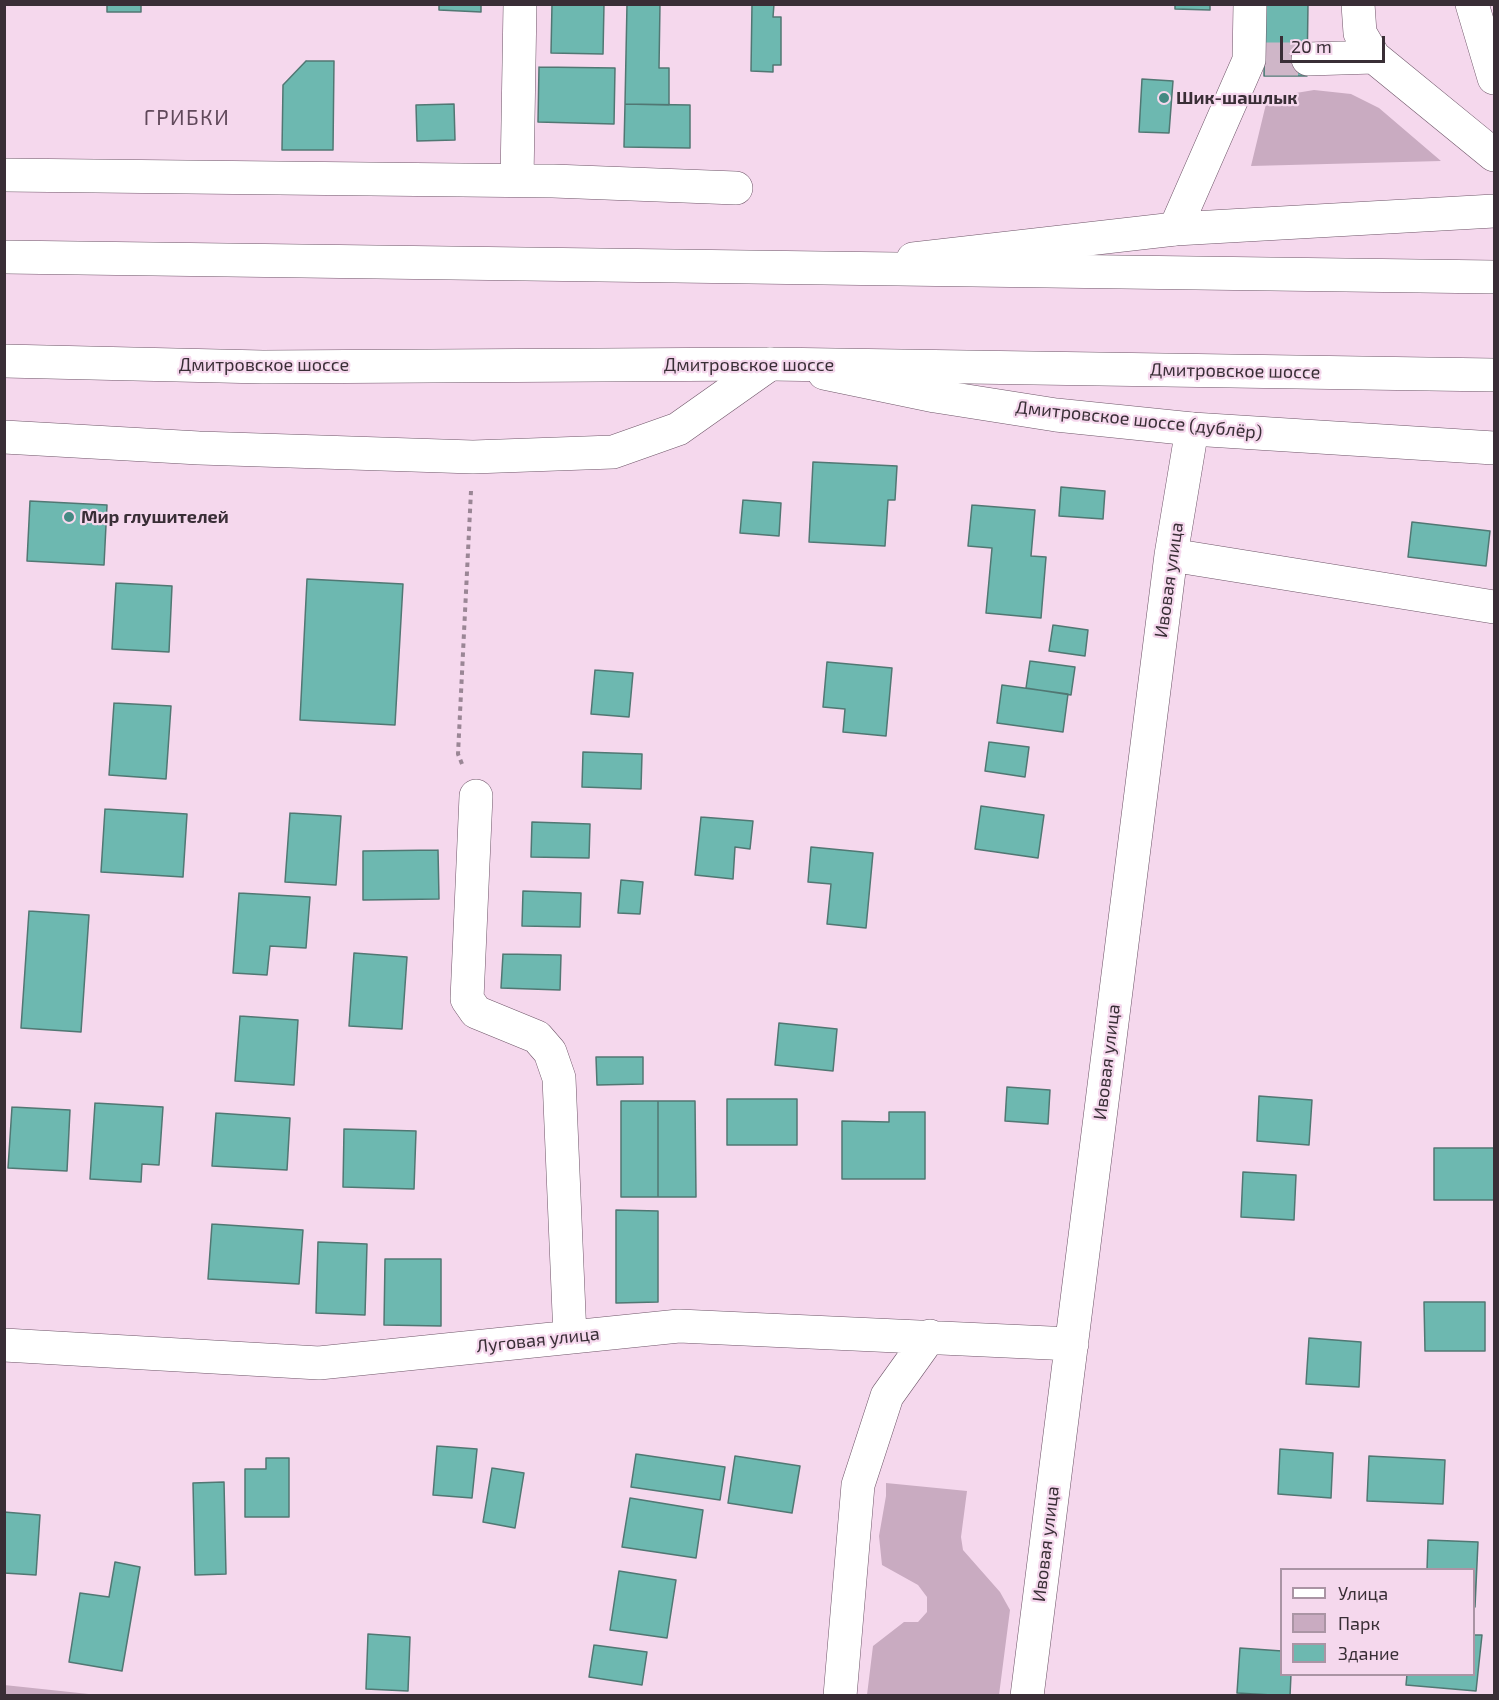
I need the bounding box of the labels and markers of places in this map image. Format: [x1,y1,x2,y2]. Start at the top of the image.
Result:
place label: Шик-шашлык [1176,87,1297,109]
marker: Шик-шашлык [1157,91,1171,105]
place label: Мир глушителей [81,506,229,528]
marker: Мир глушителей [62,510,76,524]

